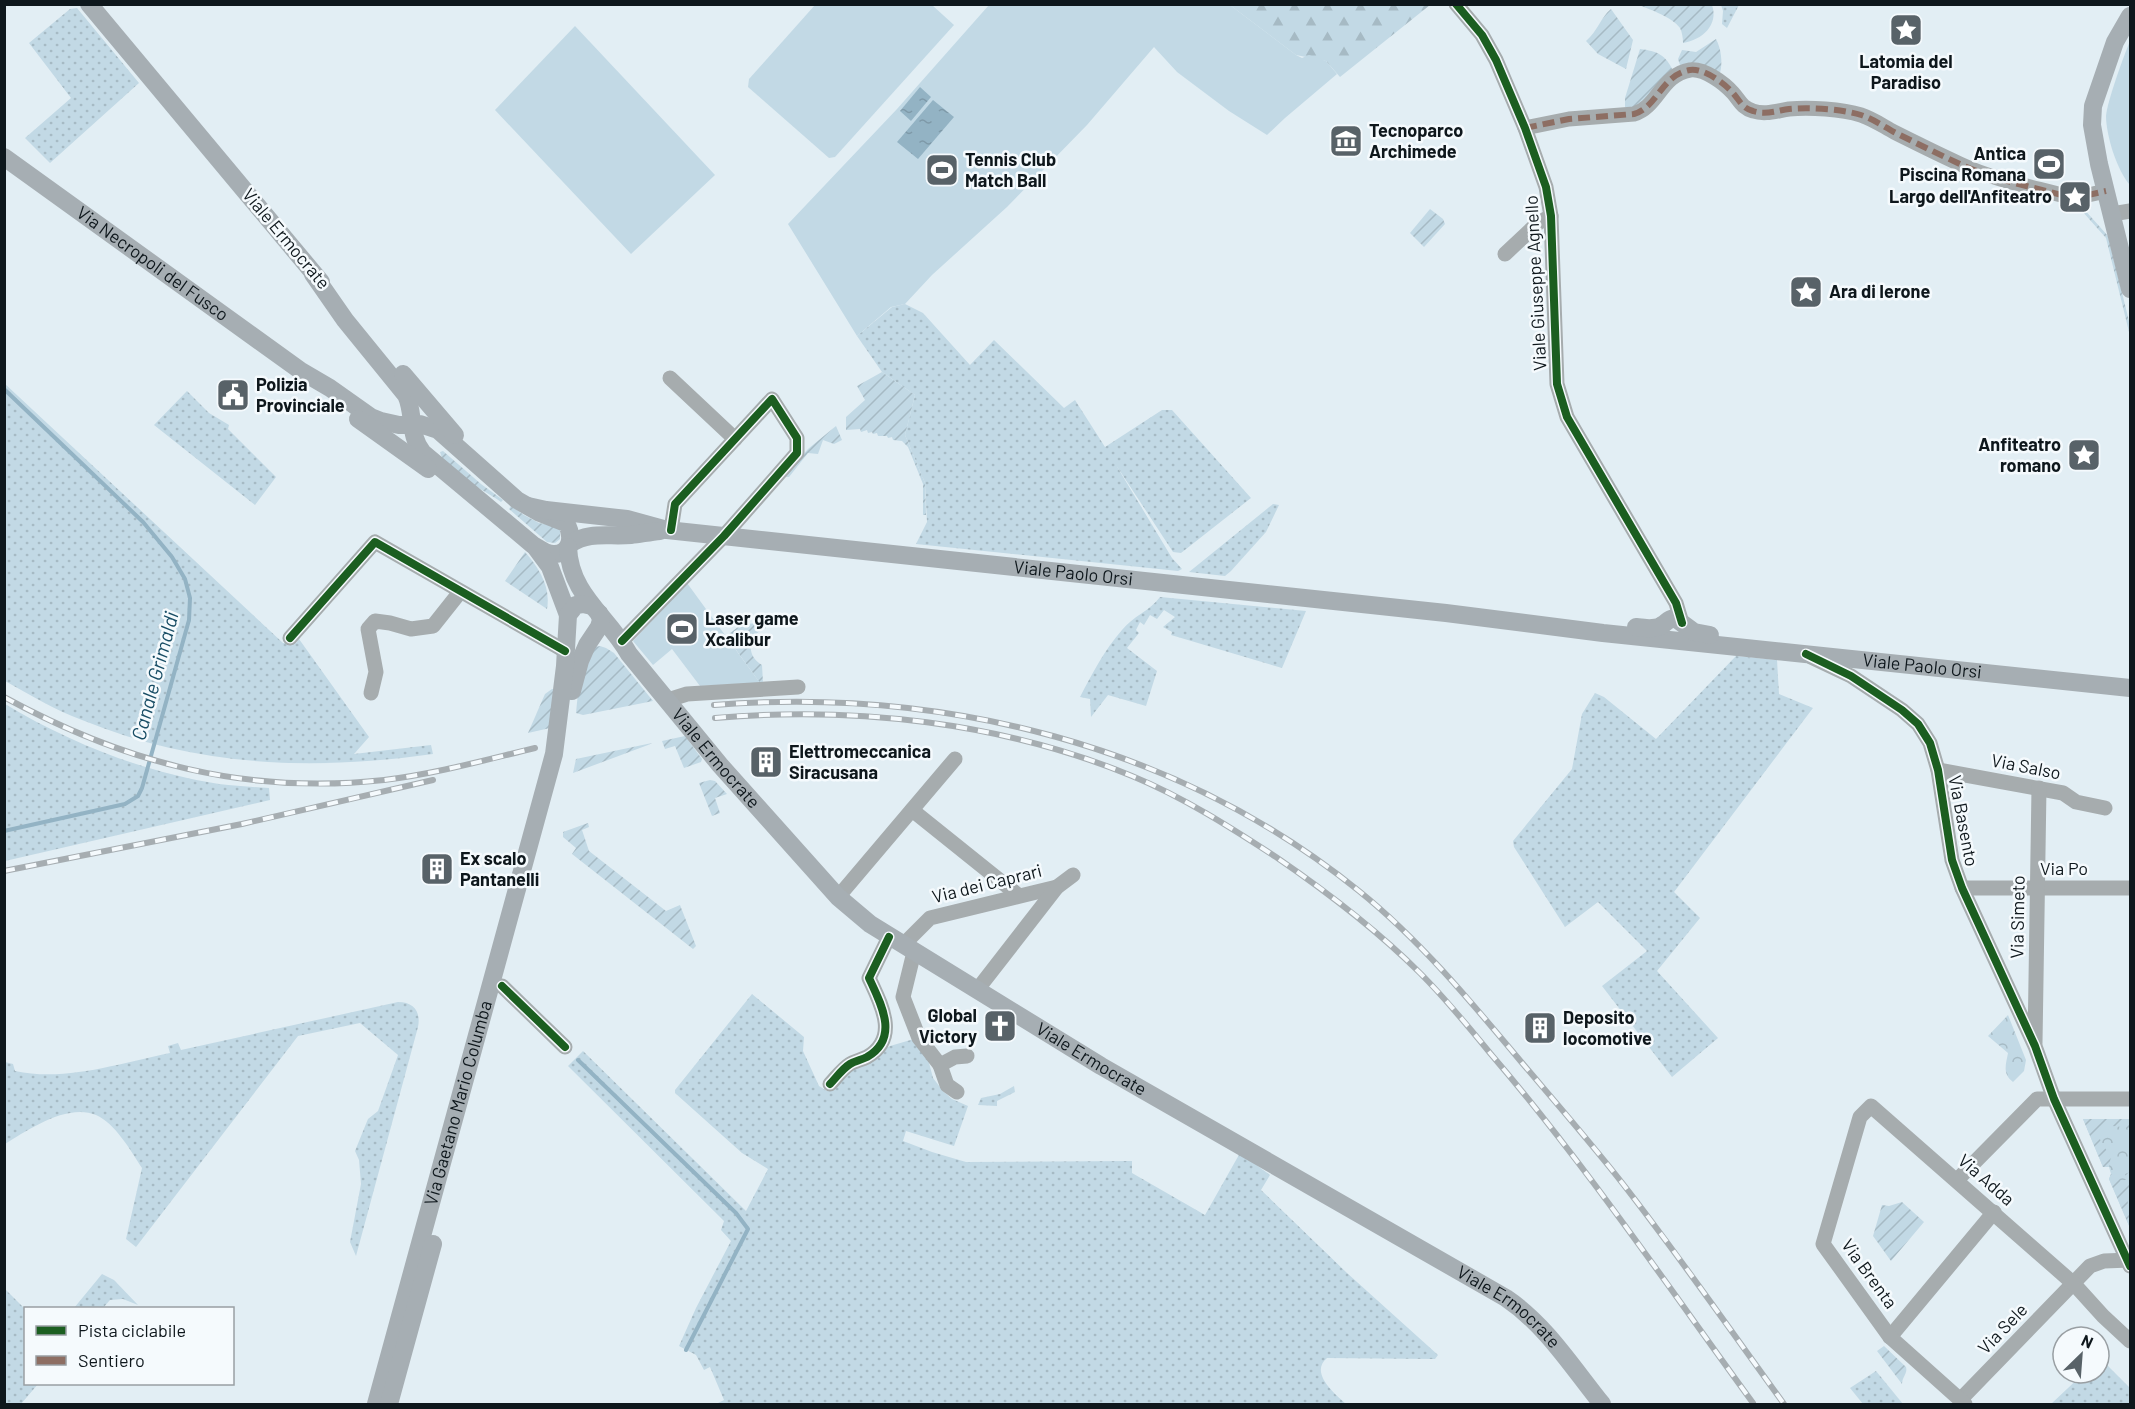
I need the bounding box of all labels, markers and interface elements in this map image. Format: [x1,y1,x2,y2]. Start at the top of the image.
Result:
place icon: Latomia del Paradiso [1888,12,1924,48]
place label: Latomia del Paradiso [1859,50,1953,93]
place label: Tecnoparco Archimede [1369,119,1463,162]
museum icon: Tecnoparco Archimede [1328,123,1364,159]
place label: Antica Piscina Romana [1900,142,2026,185]
sports icon: Antica Piscina Romana [2031,146,2067,182]
place label: Tennis Club Match Ball [965,148,1056,191]
sports icon: Tennis Club Match Ball [924,152,960,188]
place icon: Largo dell'Anfiteatro [2057,179,2093,215]
street label: Viale Ermocrate [238,184,335,293]
place label: Largo dell'Anfiteatro [1889,185,2052,207]
street label: Viale Giuseppe Agnello [1519,195,1551,371]
street label: Via Necropoli del Fusco [73,201,233,325]
place icon: Ara di Ierone [1788,274,1824,310]
place label: Ara di Ierone [1829,280,1930,302]
place label: Polizia Provinciale [256,373,345,416]
public building icon: Polizia Provinciale [215,377,251,413]
place label: Anfiteatro romano [1978,433,2061,476]
place icon: Anfiteatro romano [2066,437,2102,473]
street label: Viale Paolo Orsi [1013,555,1134,590]
place label: Laser game Xcalibur [705,607,799,650]
water label: Canale Grimaldi [125,609,183,743]
sports icon: Laser game Xcalibur [664,611,700,647]
street label: Viale Paolo Orsi [1861,648,1983,682]
street label: Viale Ermocrate [668,703,765,812]
place label: Elettromeccanica Siracusana [789,740,931,783]
building icon: Elettromeccanica Siracusana [748,744,784,780]
street label: Via Salso [1990,749,2063,784]
street label: Via Basento [1944,773,1984,868]
place label: Ex scalo Pantanelli [460,847,539,890]
building icon: Ex scalo Pantanelli [419,851,455,887]
street label: Via Po [2040,857,2088,879]
street label: Via dei Caprari [930,859,1044,907]
street label: Via Simeto [2005,875,2029,959]
street label: Via Gaetano Mario Columba [419,998,496,1208]
place label: Global Victory [919,1004,977,1047]
place label: Deposito locomotive [1563,1006,1652,1049]
church icon: Global Victory [982,1008,1018,1044]
building icon: Deposito locomotive [1522,1010,1558,1046]
street label: Viale Ermocrate [1032,1017,1151,1100]
street label: Via Adda [1954,1149,2019,1210]
street label: Via Brenta [1837,1234,1902,1313]
street label: Viale Ermocrate [1453,1260,1566,1352]
street label: Via Sele [1973,1298,2032,1358]
legend [24,1307,234,1385]
text: Pista ciclabile [78,1319,186,1341]
north arrow [2051,1325,2111,1385]
text: N [2079,1330,2096,1352]
text: Sentiero [78,1349,145,1371]

